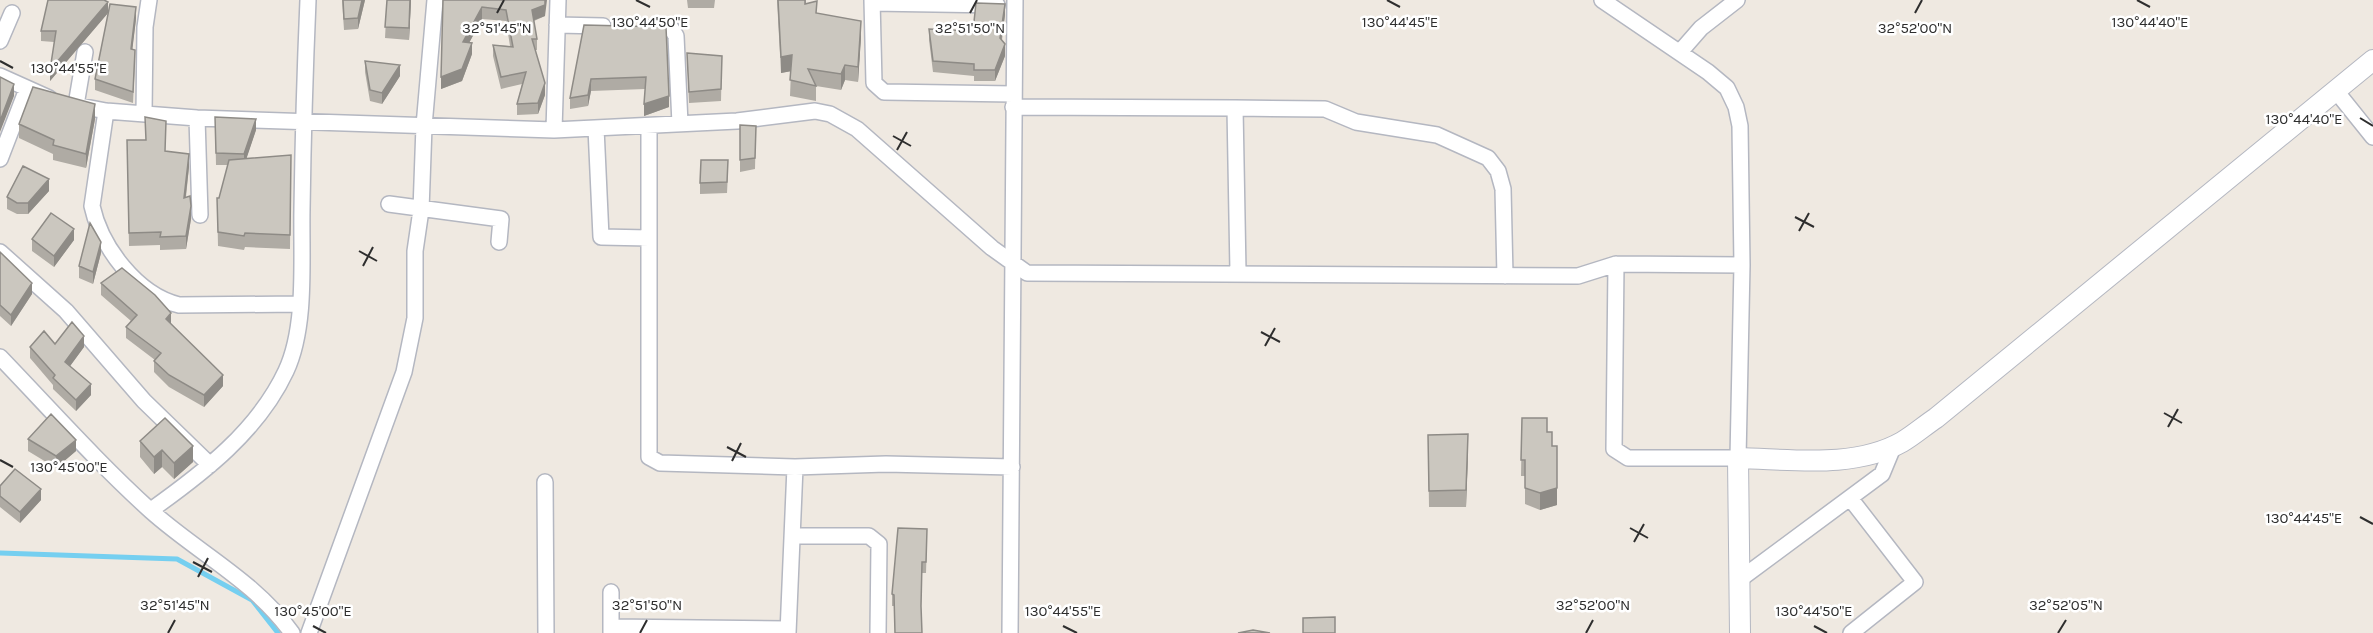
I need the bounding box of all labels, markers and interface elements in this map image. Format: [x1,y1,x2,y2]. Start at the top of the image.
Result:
text: 130°44'50"E [612,13,688,31]
text: 130°44'45"E [1362,13,1438,31]
text: 130°44'40"E [2112,13,2188,31]
text: 32°51'45"N [462,19,532,37]
text: 32°51'50"N [935,19,1005,37]
text: 32°52'00"N [1878,19,1952,37]
text: 130°44'55"E [31,59,107,77]
text: 130°44'40"E [2266,110,2342,128]
text: 130°45'00"E [30,458,108,476]
text: 130°44'45"E [2266,509,2342,527]
text: 32°51'45"N [140,596,210,614]
text: 32°51'50"N [612,596,682,614]
text: 32°52'00"N [1556,596,1630,614]
text: 32°52'05"N [2029,596,2103,614]
text: 130°45'00"E [274,602,352,620]
text: 130°44'55"E [1025,602,1101,620]
text: 130°44'50"E [1776,602,1852,620]

